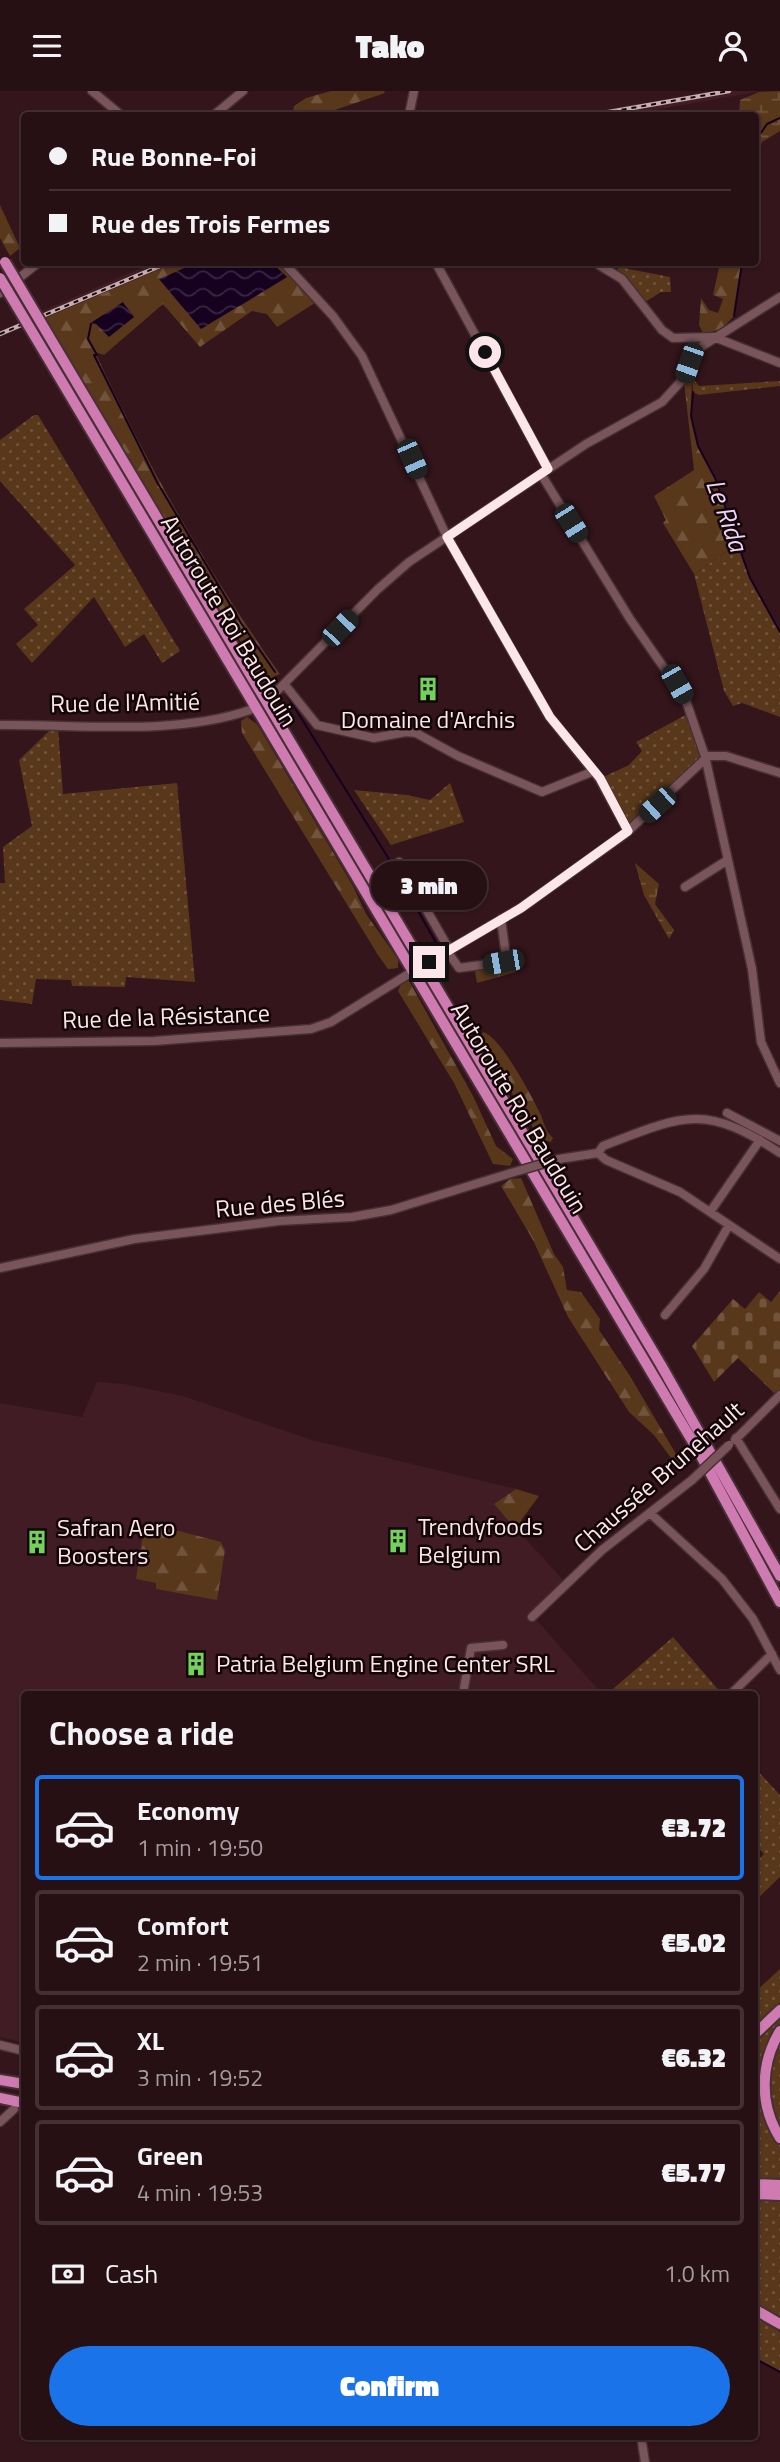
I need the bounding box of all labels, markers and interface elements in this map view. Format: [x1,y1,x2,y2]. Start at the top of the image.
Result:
text: Tako [355,22,425,70]
icon: menu [28,27,66,65]
icon: person [714,27,752,65]
text: Rue Bonne-Foi [91,137,257,176]
text: Rue des Trois Fermes [91,204,330,243]
route start [469,336,501,368]
car [673,340,706,386]
car [394,436,431,482]
water label: Le Rida [696,473,759,558]
car [551,500,592,546]
street label: Autoroute Roi Baudouin [152,508,307,733]
car [318,606,363,650]
car [658,661,697,707]
building icon: Domaine d'Archis [414,675,442,703]
street label: Rue de l'Amitié [50,683,200,721]
place label: Domaine d'Archis [341,701,515,737]
car [635,783,680,827]
callout: 3 min [371,861,487,909]
text: 3 min [400,868,458,903]
route end [413,946,445,978]
car [481,948,526,976]
street label: Rue de la Résistance [61,994,270,1038]
street label: Autoroute Roi Baudouin [442,995,597,1220]
street label: Rue des Blés [214,1179,346,1227]
street label: Chaussée Brunehault [565,1392,752,1560]
place label: Trendyfoods Belgium [418,1508,543,1572]
place label: Safran Aero Boosters [57,1509,176,1573]
building icon: Trendyfoods Belgium [384,1527,412,1555]
building icon: Safran Aero Boosters [23,1528,51,1556]
place label: Patria Belgium Engine Center SRL [216,1645,555,1681]
building icon: Patria Belgium Engine Center SRL [182,1650,210,1678]
text: Choose a ride [49,1709,234,1757]
text: Economy [137,1791,239,1830]
icon: car [53,1796,116,1859]
text: €3.72 [661,1808,726,1847]
text: 1 min · 19:50 [137,1830,263,1865]
text: Comfort [137,1906,229,1945]
icon: car [53,1911,116,1974]
text: €5.02 [661,1923,726,1962]
text: 2 min · 19:51 [137,1945,263,1980]
text: XL [137,2021,164,2060]
icon: car [53,2026,116,2089]
text: €6.32 [661,2038,726,2077]
text: 3 min · 19:52 [137,2060,263,2095]
text: Green [137,2136,203,2175]
icon: car [53,2141,116,2204]
text: €5.77 [661,2153,726,2192]
text: 4 min · 19:53 [137,2175,263,2210]
text: Cash [105,2254,158,2293]
icon: cash [49,2255,87,2293]
text: 1.0 km [664,2256,730,2291]
button: Confirm [49,2346,730,2426]

